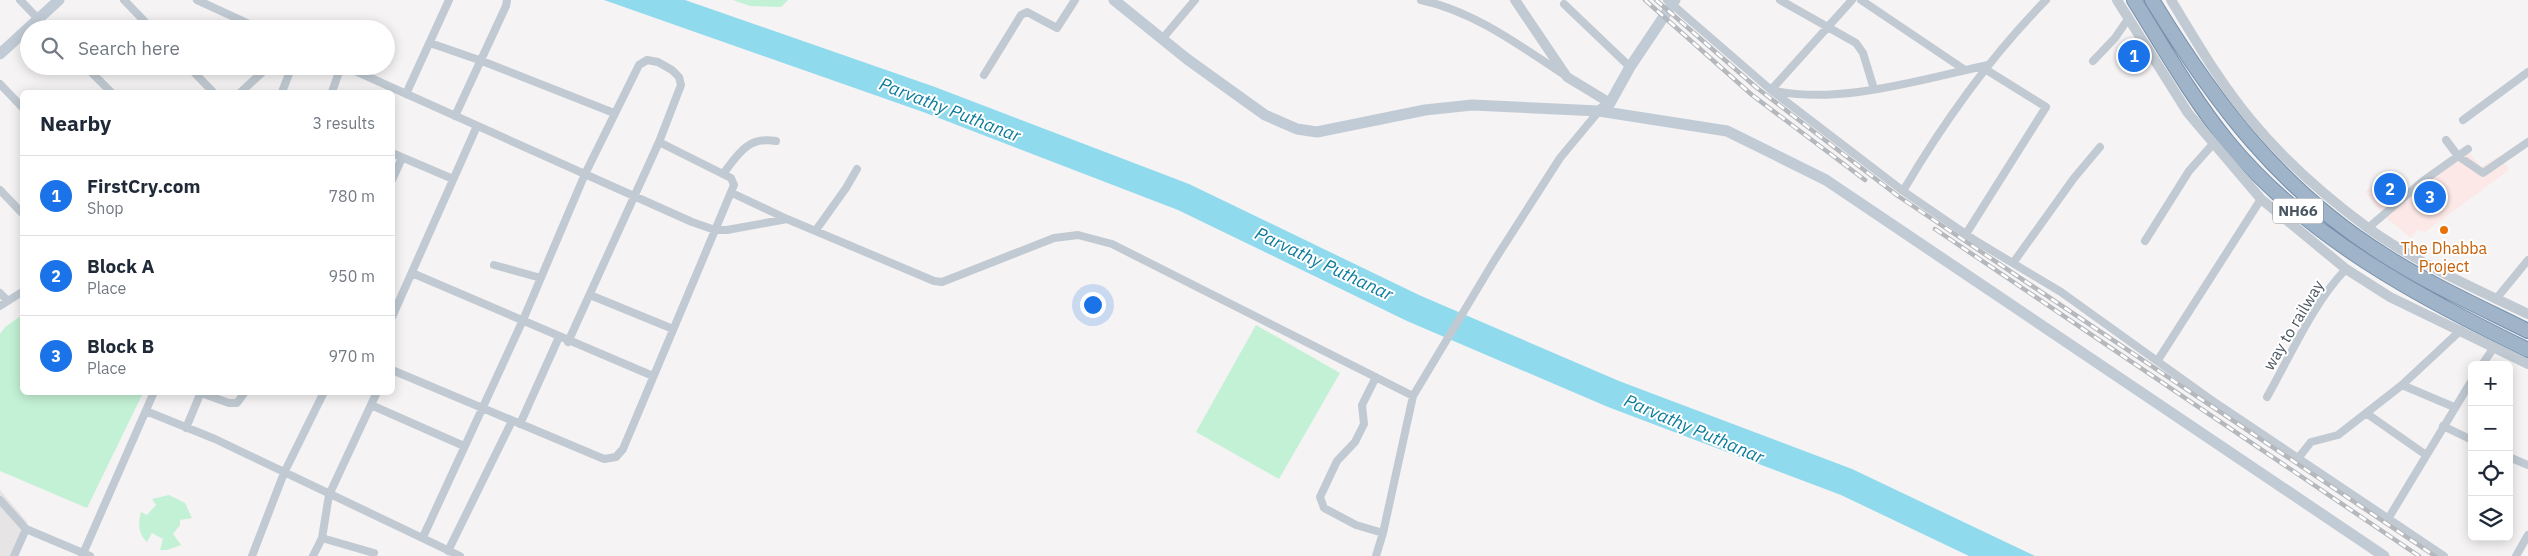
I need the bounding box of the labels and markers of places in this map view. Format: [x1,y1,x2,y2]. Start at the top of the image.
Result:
pin: 1 [2118,37,2150,75]
pin: 2 [2374,170,2406,208]
pin: 3 [2414,178,2446,216]
marker: The Dhabba Project [2438,224,2450,236]
place label: The Dhabba Project [2401,238,2488,276]

